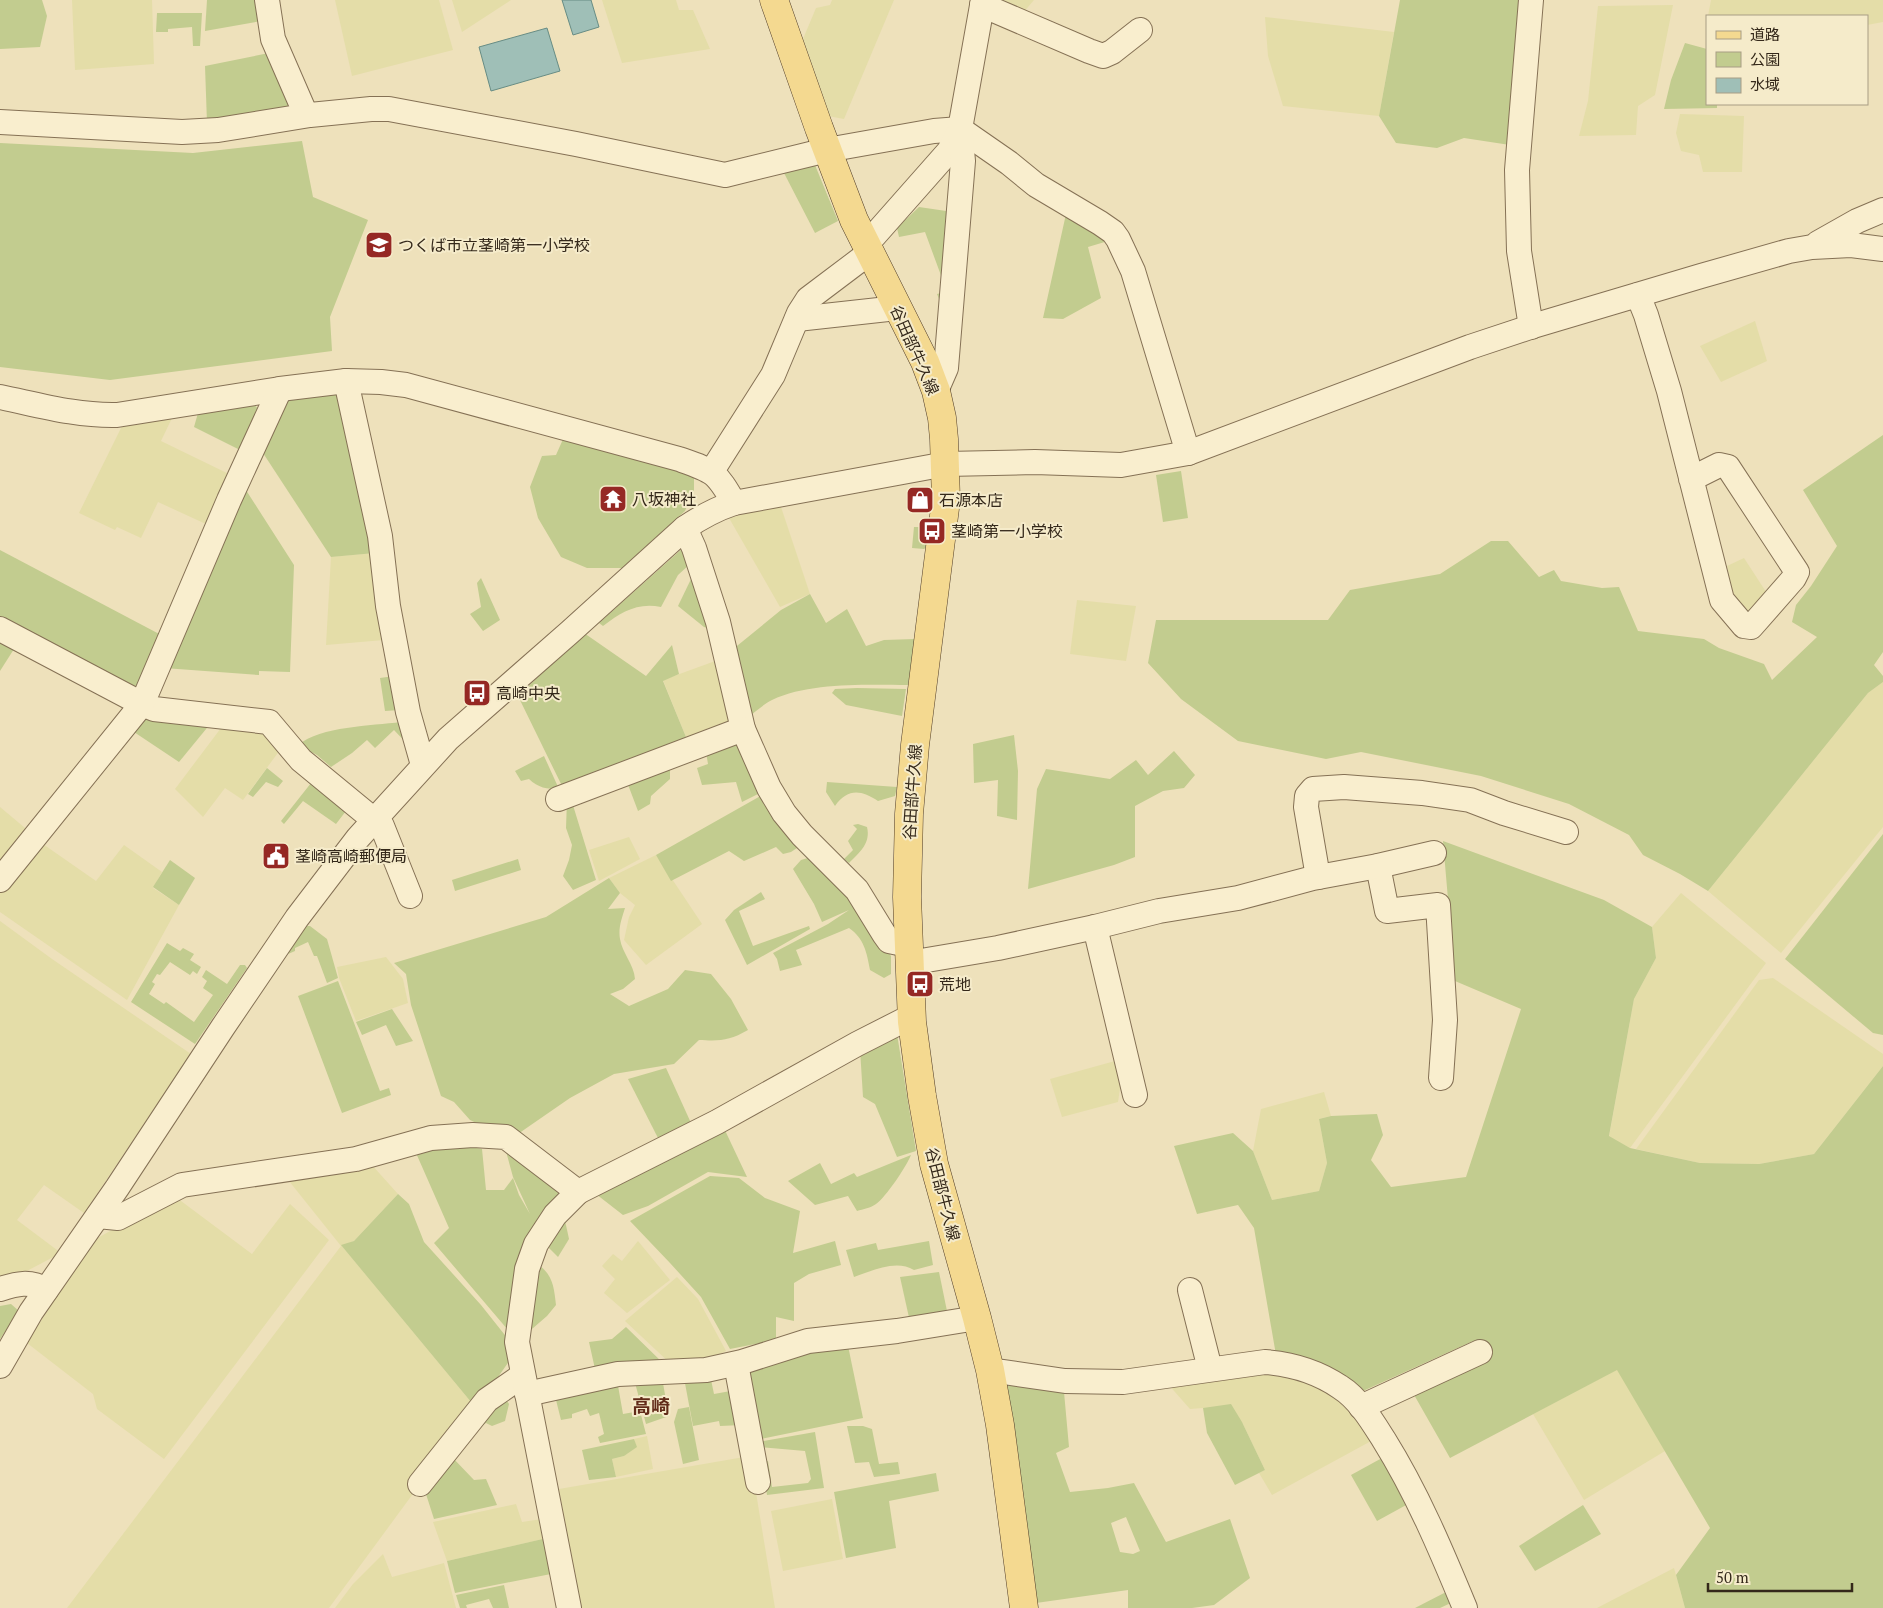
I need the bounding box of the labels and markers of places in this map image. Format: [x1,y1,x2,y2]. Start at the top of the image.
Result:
school or university icon: つくば市立茎崎第一小学校 [364,230,394,260]
place label: つくば市立茎崎第一小学校 [398,234,590,256]
temple icon: 八坂神社 [598,484,628,514]
shop icon: 石源本店 [905,485,935,515]
place label: 八坂神社 [632,488,696,510]
place label: 石源本店 [939,489,1003,511]
bus stop icon: 茎崎第一小学校 [917,516,947,546]
place label: 茎崎第一小学校 [951,520,1063,542]
bus stop icon: 高崎中央 [462,678,492,708]
place label: 高崎中央 [496,682,560,704]
public building icon: 茎崎高崎郵便局 [261,841,291,871]
place label: 茎崎高崎郵便局 [295,845,407,867]
bus stop icon: 荒地 [905,969,935,999]
place label: 荒地 [939,973,971,995]

